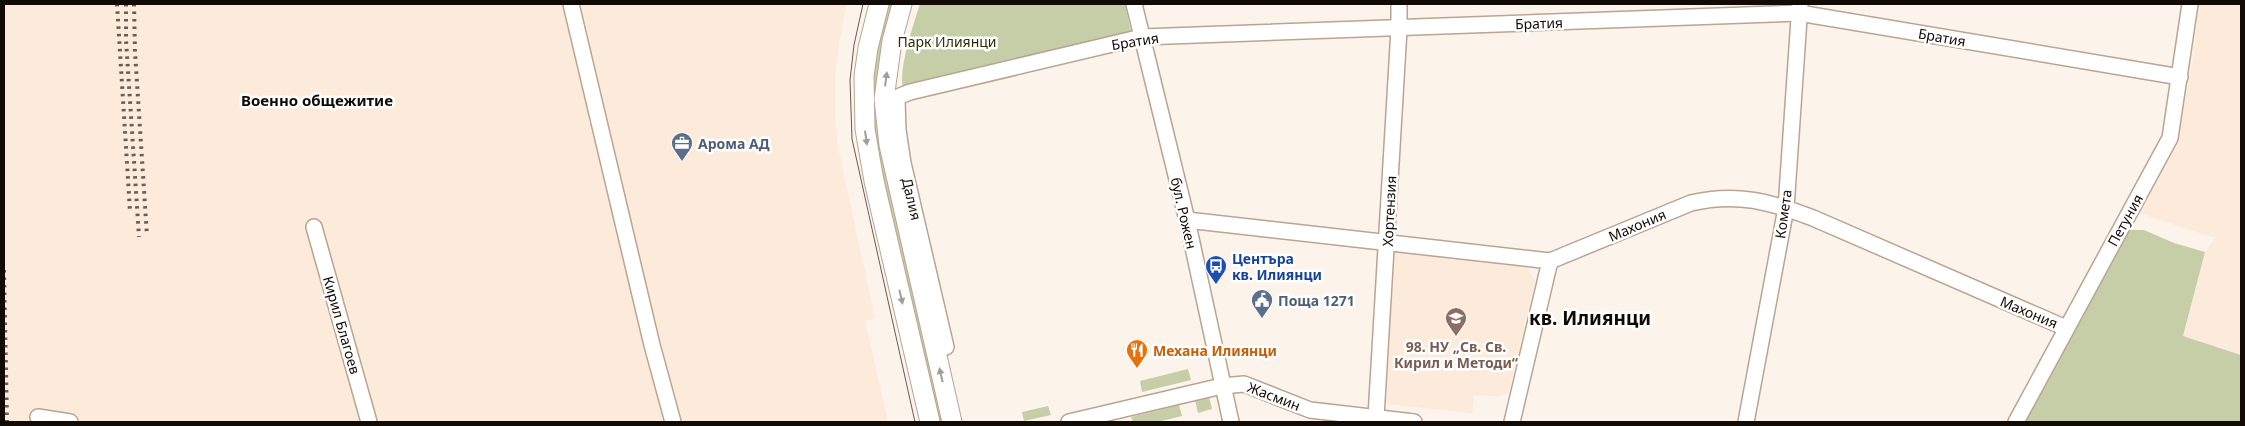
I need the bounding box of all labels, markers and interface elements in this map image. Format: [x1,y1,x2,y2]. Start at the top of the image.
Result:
street label: Братия [1515,13,1563,33]
street label: Братия [1917,23,1967,51]
street label: Братия [1110,28,1160,54]
park label: Парк Илиянци [897,32,997,51]
one-way arrow [882,70,890,86]
district label: Военно общежитие [241,90,393,110]
one-way arrow [863,130,871,146]
office icon: Арома АД [670,131,694,162]
place label: Арома АД [698,134,770,153]
street label: бул. Рожен [1167,175,1201,251]
street label: Хортензия [1378,175,1400,247]
street label: Далия [898,176,926,222]
street label: Комета [1770,188,1796,240]
street label: Петуния [2103,191,2147,249]
street label: Махония [1605,204,1669,246]
place label: Центъра кв. Илиянци [1232,249,1322,284]
bus stop icon: Центъра кв. Илиянци [1204,254,1228,285]
street label: Кирил Благоев [319,274,365,376]
public building icon: Поща 1271 [1250,288,1274,319]
one-way arrow [897,289,905,304]
place label: Поща 1271 [1278,291,1355,310]
street label: Махония [1997,291,2061,333]
district label: кв. Илиянци [1529,305,1651,331]
school or university icon: 98. НУ „Св. Св. Кирил и Методи“ [1444,306,1468,337]
place label: 98. НУ „Св. Св. Кирил и Методи“ [1394,337,1519,372]
restaurant icon: Механа Илиянци [1125,338,1149,369]
place label: Механа Илиянци [1153,341,1277,360]
one-way arrow [937,367,945,382]
street label: Жасмин [1245,377,1303,415]

